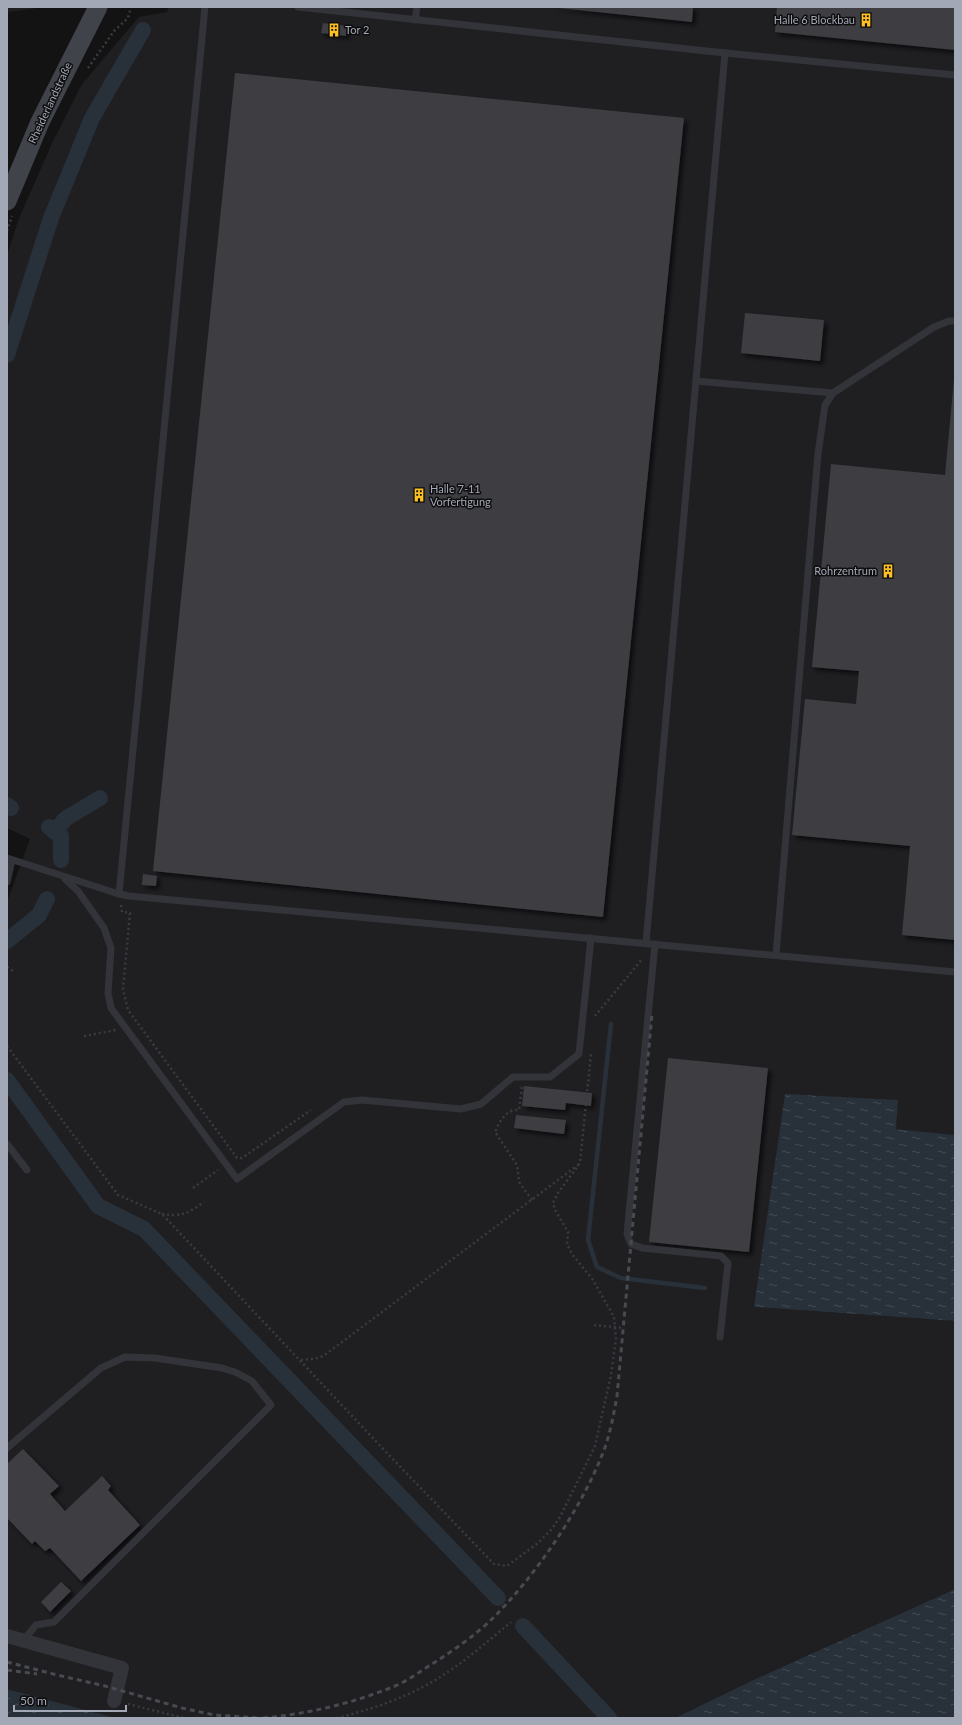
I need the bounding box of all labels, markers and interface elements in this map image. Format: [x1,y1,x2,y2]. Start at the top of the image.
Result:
building icon: Halle 6 Blockbau [858,12,874,28]
place label: Halle 6 Blockbau [774,13,855,26]
building icon: Tor 2 [326,22,342,38]
place label: Tor 2 [345,23,369,36]
street label: Rheiderlandstraße [25,60,74,145]
place label: Halle 7-11 Vorfertigung [430,482,491,508]
building icon: Halle 7-11 Vorfertigung [411,487,427,503]
building icon: Rohrzentrum [880,563,896,579]
place label: Rohrzentrum [814,564,877,577]
scale bar [14,1687,126,1713]
text: 50 m [20,1693,47,1708]

